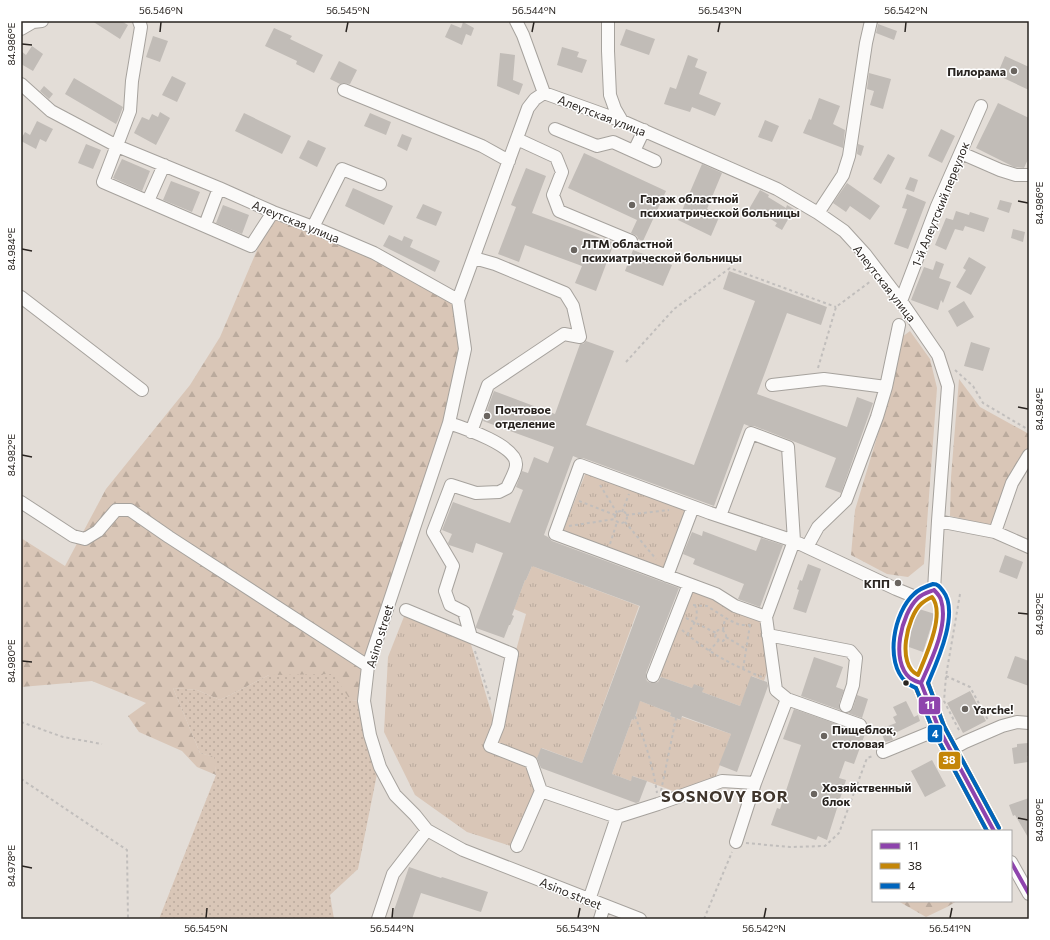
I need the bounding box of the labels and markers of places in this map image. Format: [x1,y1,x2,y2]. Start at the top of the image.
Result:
place label: Пилорама [947,64,1006,78]
marker: Пилорама [1009,66,1019,76]
place label: Гараж областной психиатрической больницы [640,191,800,219]
marker: Гараж областной психиатрической больницы [627,200,637,210]
place label: ЛТМ областной психиатрической больницы [582,236,742,264]
marker: ЛТМ областной психиатрической больницы [569,245,579,255]
place label: Почтовое отделение [495,402,555,430]
marker: Почтовое отделение [482,411,492,421]
place label: КПП [864,576,890,590]
marker: КПП [893,578,903,588]
unlabelled marker [901,678,911,688]
place label: Yarche! [973,702,1013,716]
marker: Yarche! [960,704,970,714]
place label: Пищеблок, столовая [832,722,896,750]
marker: Пищеблок, столовая [819,731,829,741]
place label: Хозяйственный блок [822,780,911,808]
marker: Хозяйственный блок [809,789,819,799]

